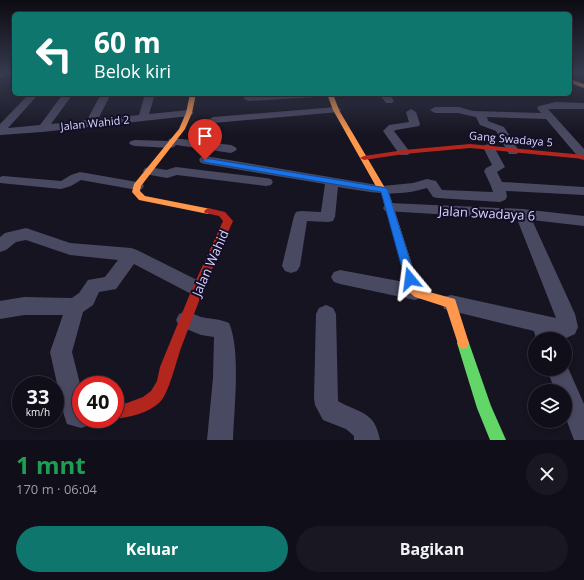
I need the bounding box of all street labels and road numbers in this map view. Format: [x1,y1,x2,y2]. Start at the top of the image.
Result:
street label: Jalan Wahid 2 [59,111,130,134]
street label: Gang Swadaya 5 [469,127,554,150]
street label: Jalan Swadaya 6 [436,201,536,225]
street label: Jalan Wahid [187,227,233,301]

